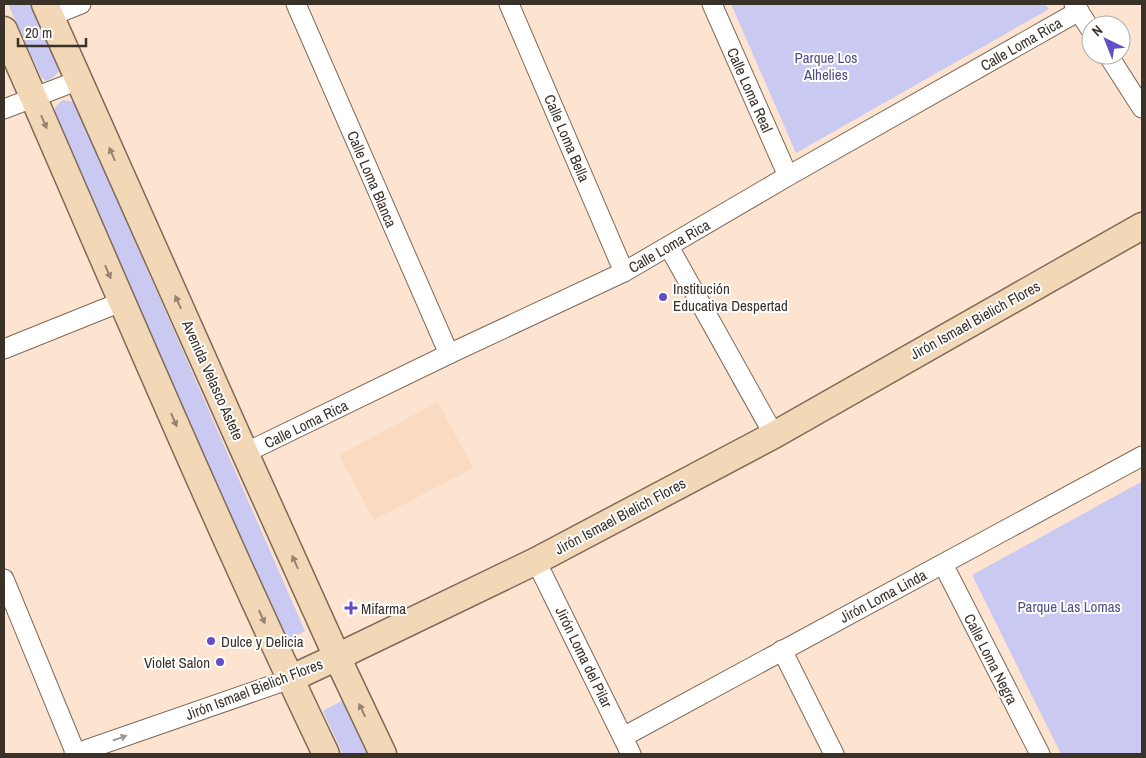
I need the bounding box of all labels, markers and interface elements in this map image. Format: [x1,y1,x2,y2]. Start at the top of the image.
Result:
street label: Calle Loma Rica [976,12,1066,76]
scale bar [18,15,85,47]
north arrow [1081,15,1131,65]
text: N [1088,21,1106,40]
text: 20 m [25,22,52,43]
street label: Calle Loma Real [722,44,778,136]
park label: Parque Los Alhelies [795,47,857,85]
street label: Calle Loma Bella [539,91,595,185]
one-way arrow [41,115,49,130]
street label: Calle Loma Blanca [342,127,402,231]
one-way arrow [107,147,115,161]
street label: Calle Loma Rica [624,214,714,278]
one-way arrow [105,265,113,279]
street label: Jirón Ismael Bielich Flores [906,276,1044,364]
place label: Institución Educativa Despertad [673,278,788,316]
marker: Institución Educativa Despertad [657,291,669,303]
one-way arrow [174,295,182,309]
street label: Avenida Velasco Astete [177,316,249,443]
street label: Calle Loma Rica [261,395,352,453]
one-way arrow [170,413,178,427]
street label: Jirón Ismael Bielich Flores [551,473,689,559]
one-way arrow [290,555,298,569]
street label: Jirón Loma Linda [836,564,930,628]
park label: Parque Las Lomas [1017,596,1121,617]
place label: Mifarma [361,598,406,619]
marker: Mifarma [345,602,357,614]
street label: Jirón Loma del Pilar [550,603,618,711]
one-way arrow [258,610,266,624]
street label: Calle Loma Negra [959,610,1023,708]
place label: Dulce y Delicia [221,631,304,652]
marker: Dulce y Delicia [205,635,217,647]
place label: Violet Salon [144,652,210,673]
street label: Jirón Ismael Bielich Flores [182,653,326,725]
marker: Violet Salon [214,656,226,668]
one-way arrow [358,703,366,717]
one-way arrow [113,734,128,742]

